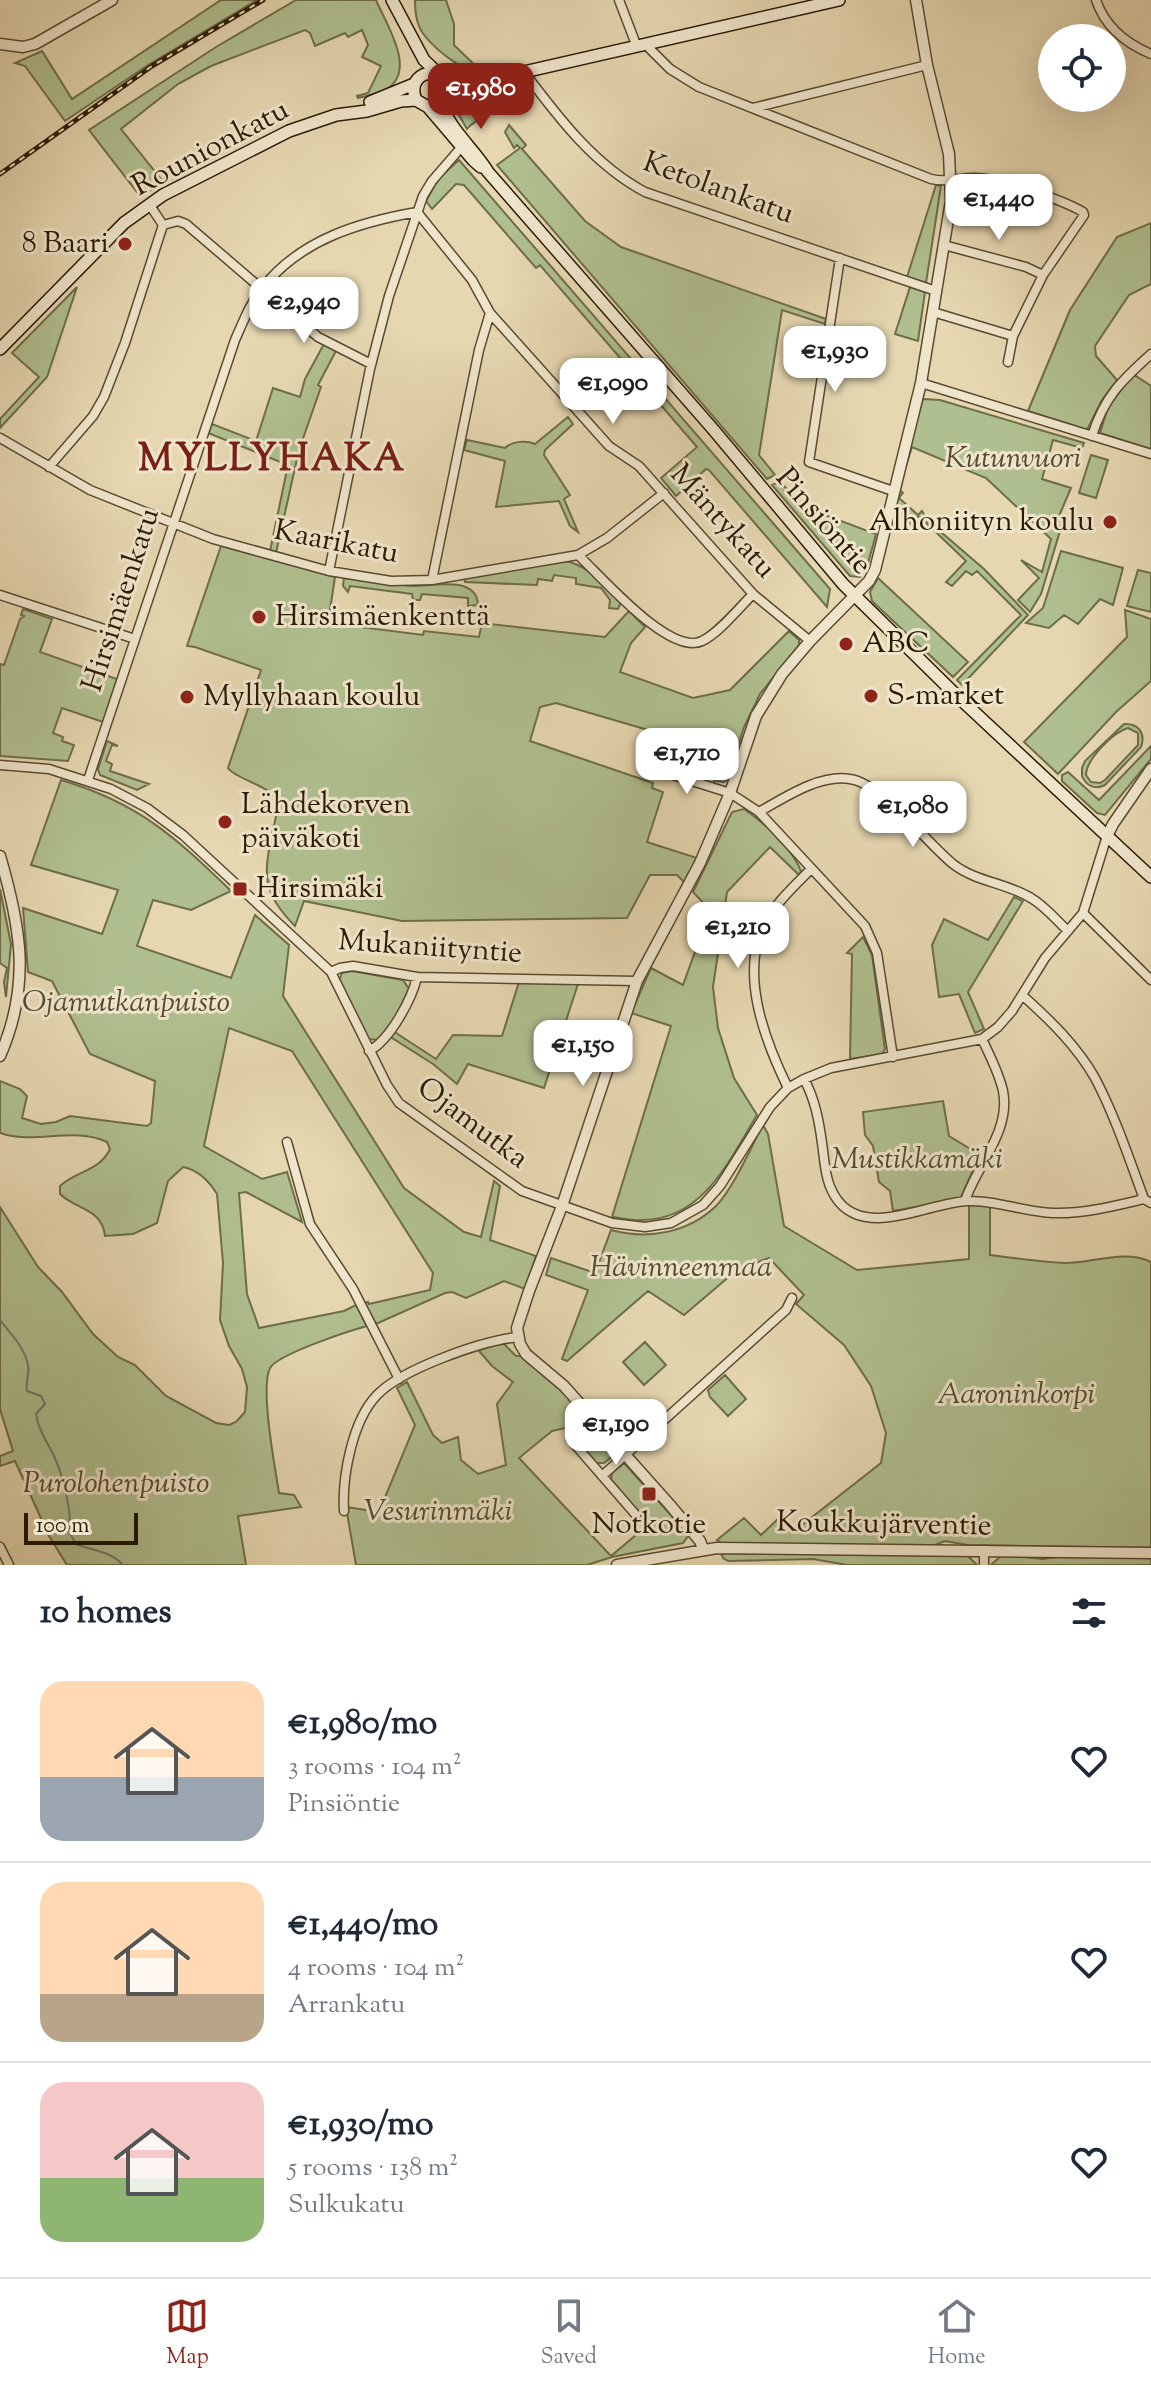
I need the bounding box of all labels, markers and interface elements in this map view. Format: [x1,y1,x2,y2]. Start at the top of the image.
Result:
map controls [1038,24,1126,112]
button: locate [1038,24,1126,112]
pin: €1,980 [416,63,546,131]
text: €1,980 [446,70,516,107]
street label: Rounionkatu [125,90,297,208]
street label: Ketolankatu [636,142,800,236]
pin: €1,440 [934,174,1064,242]
text: €1,440 [963,181,1035,218]
place label: 8 Baari [22,223,109,266]
marker: 8 Baari [116,235,134,253]
pin: €2,940 [239,277,369,345]
text: €2,940 [267,284,341,321]
pin: €1,930 [770,326,900,394]
text: €1,930 [801,333,869,370]
pin: €1,090 [548,358,678,426]
text: €1,090 [578,365,648,402]
district label: MYLLYHAKA [138,434,406,488]
park label: Kutunvuori [945,438,1081,481]
street label: Mäntykatu [659,455,785,589]
street label: Pinsiöntie [764,459,882,585]
place label: Alhoniityn koulu [869,501,1094,544]
street label: Hirsimäenkatu [72,503,172,697]
street label: Kaarikatu [270,510,402,576]
marker: Alhoniityn koulu [1101,513,1119,531]
place label: Hirsimäenkenttä [275,596,490,639]
marker: Hirsimäenkenttä [250,608,268,626]
place label: ABC [862,623,929,666]
marker: ABC [837,635,855,653]
place label: S-market [887,675,1004,718]
place label: Myllyhaan koulu [203,676,420,719]
marker: S-market [862,687,880,705]
marker: Myllyhaan koulu [178,688,196,706]
pin: €1,710 [622,728,752,796]
text: €1,710 [654,735,720,772]
pin: €1,080 [848,781,978,849]
place label: Lähdekorven päiväkoti [241,784,411,861]
text: €1,080 [877,788,949,825]
marker: Lähdekorven päiväkoti [216,813,234,831]
place label: Hirsimäki [256,868,383,911]
marker: Hirsimäki [231,880,249,898]
pin: €1,210 [673,902,803,970]
text: €1,210 [705,909,771,946]
street label: Mukaniityntie [336,920,524,976]
park label: Ojamutkanpuisto [22,982,230,1025]
pin: €1,150 [518,1020,648,1088]
text: €1,150 [552,1027,614,1064]
street label: Ojamutka [407,1068,537,1180]
park label: Mustikkamäki [831,1139,1003,1182]
park label: Hävinneenmaa [590,1247,772,1290]
park label: Aaroninkorpi [937,1374,1095,1417]
pin: €1,190 [551,1399,681,1467]
text: €1,190 [583,1406,649,1443]
park label: Purolohenpuisto [23,1463,209,1506]
marker: Notkotie [640,1485,658,1503]
park label: Vesurinmäki [364,1491,512,1534]
street label: Koukkujärventie [776,1502,992,1548]
place label: Notkotie [592,1504,706,1547]
scale bar [24,1509,138,1545]
text: 100 m [36,1511,89,1543]
text: 10 homes [40,1589,172,1638]
icon: filters [1067,1591,1111,1635]
text: €1,980/mo [288,1700,437,1749]
icon: home [104,1713,200,1809]
icon: heart [1067,1739,1111,1783]
text: 3 rooms · 104 m² [288,1749,462,1786]
text: Pinsiöntie [288,1786,400,1823]
text: €1,440/mo [288,1901,438,1950]
icon: home [104,1914,200,2010]
icon: heart [1067,1940,1111,1984]
text: 4 rooms · 104 m² [288,1950,464,1987]
text: Arrankatu [288,1987,405,2024]
text: €1,930/mo [288,2101,434,2150]
icon: home [104,2114,200,2210]
icon: heart [1067,2140,1111,2184]
text: 5 rooms · 138 m² [288,2150,458,2187]
text: Sulkukatu [288,2187,404,2224]
tab: Map [165,2294,209,2374]
tab: Saved [540,2294,597,2374]
tab: Home [928,2294,986,2374]

